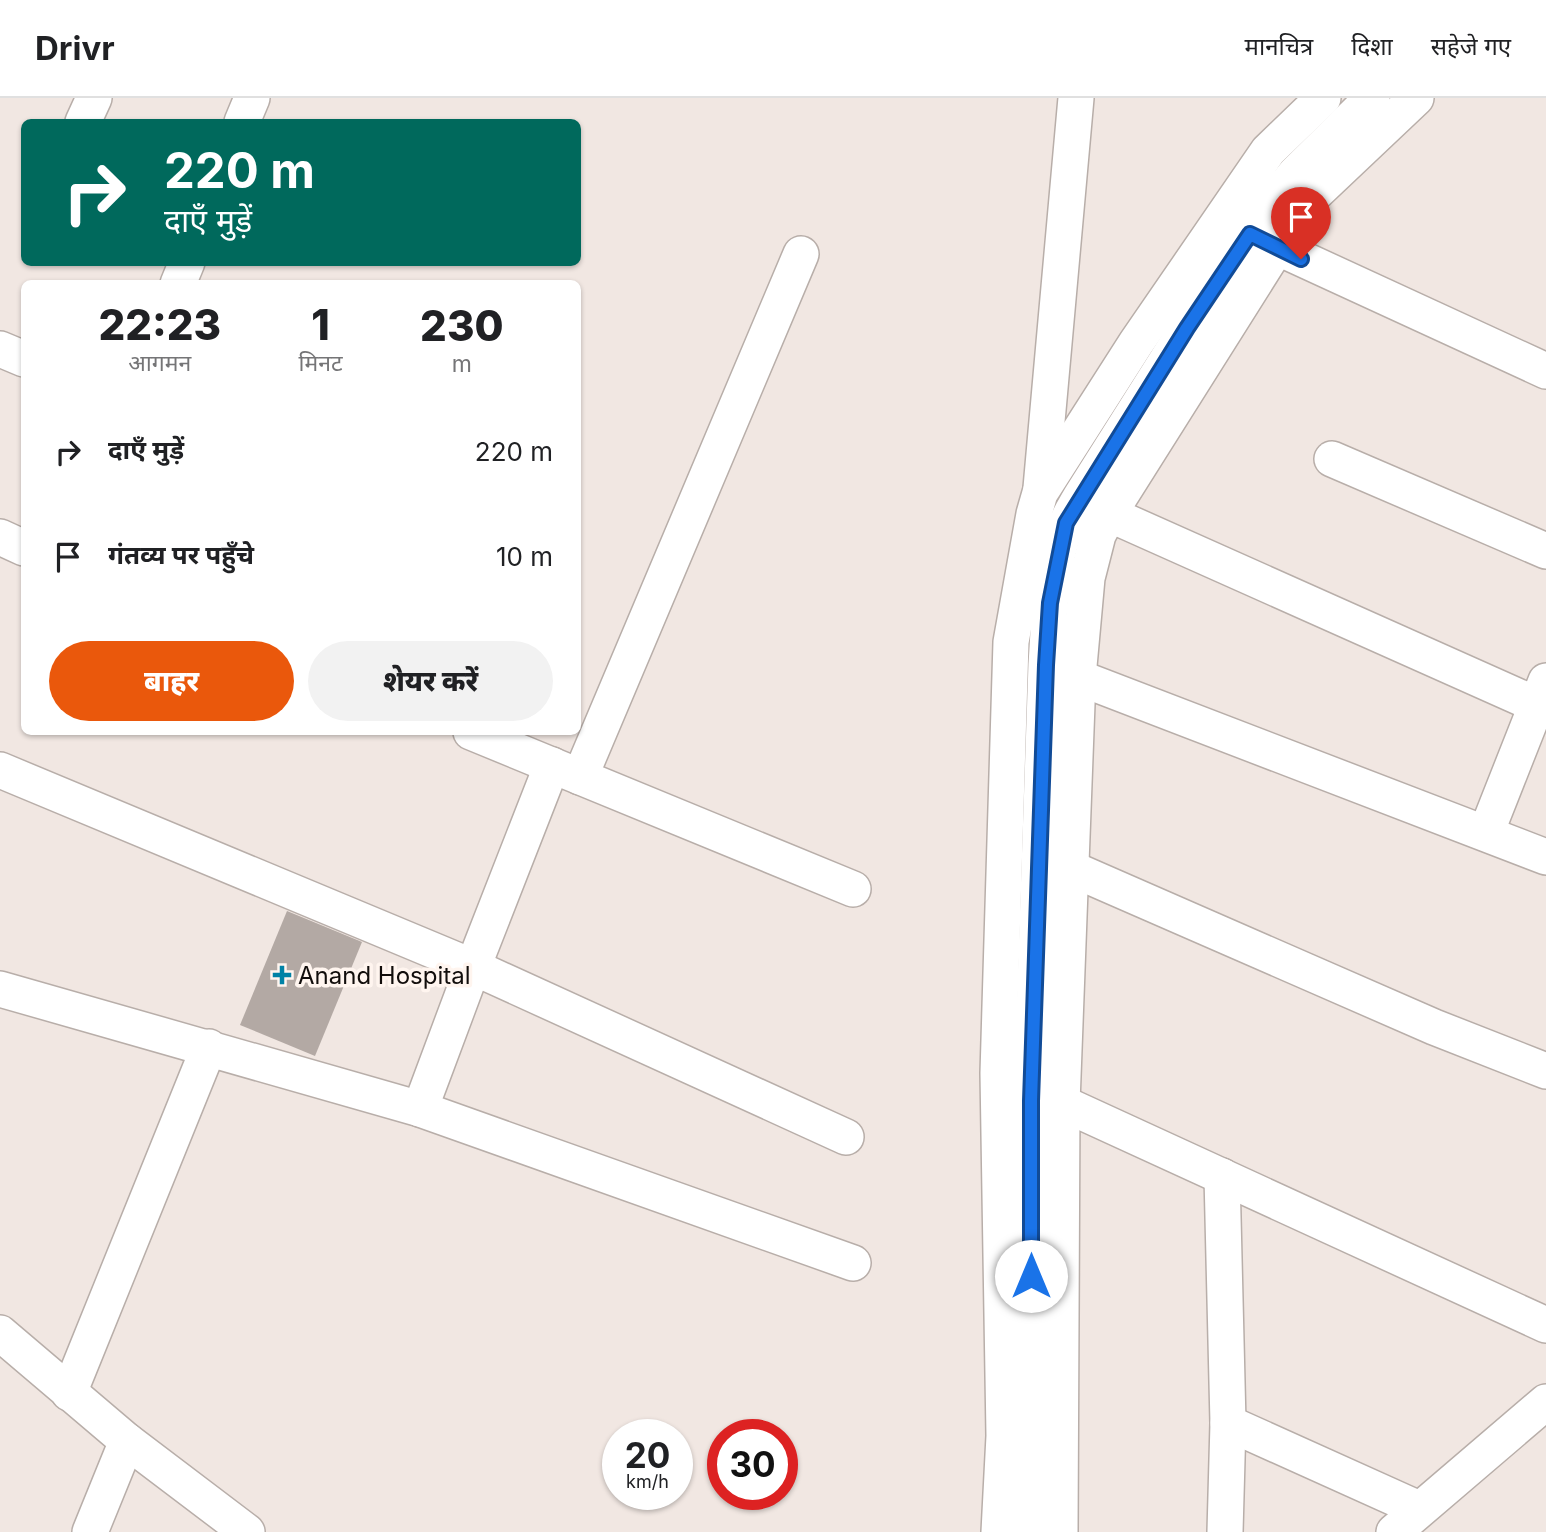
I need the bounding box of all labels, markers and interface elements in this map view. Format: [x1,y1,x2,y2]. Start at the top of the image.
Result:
text: Drivr [35,28,115,68]
text: मानचित्र [1245,32,1313,61]
text: दिशा [1351,32,1393,61]
text: सहेजे गए [1431,32,1511,61]
text: 220 m [164,141,315,200]
icon: right [49,147,140,238]
pin [1271,187,1331,259]
icon: arrive [1282,198,1320,236]
text: दाएँ मुड़ें [164,201,252,240]
text: 22:23 [98,299,221,350]
text: 1 [311,299,330,350]
text: 230 [420,300,504,351]
text: आगमन [128,349,191,377]
text: मिनट [299,349,343,377]
text: m [452,350,472,378]
icon: right [49,433,87,471]
text: दाएँ मुड़ें [108,434,184,465]
text: 220 m [475,436,553,467]
icon: arrive [49,538,87,576]
text: गंतव्य पर पहुँचे [108,539,254,570]
text: 10 m [496,541,553,572]
button: बाहर [49,641,294,721]
button: शेयर करें [308,641,553,721]
place label: Anand Hospital [298,961,471,990]
marker: Anand Hospital [272,965,292,985]
position arrow [994,1239,1068,1313]
speed limit sign: 30 [707,1419,798,1510]
text: 20 [625,1434,670,1476]
text: km/h [626,1471,669,1492]

